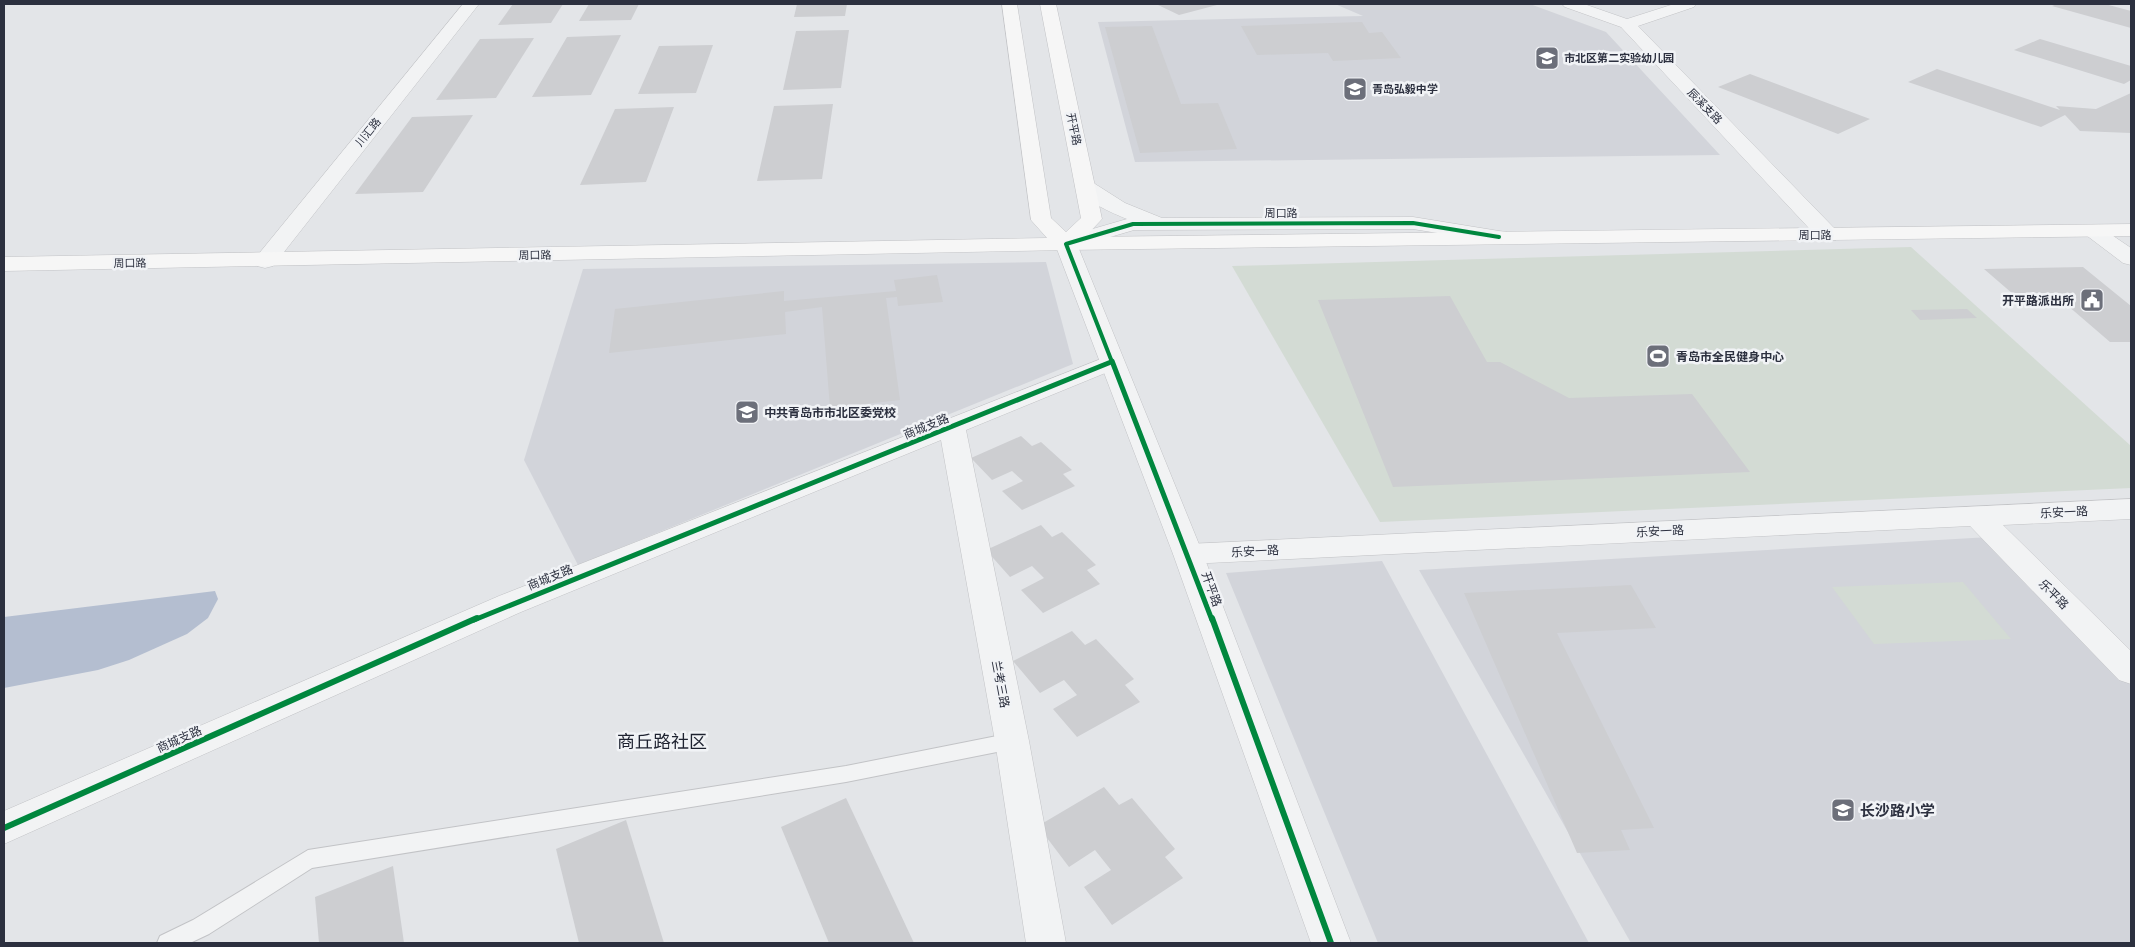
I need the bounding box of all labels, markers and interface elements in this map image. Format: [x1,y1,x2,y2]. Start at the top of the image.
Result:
school or university icon: 市北区第二实验幼儿园 [1534,45,1560,71]
place label: 市北区第二实验幼儿园 [1564,50,1674,66]
school or university icon: 青岛弘毅中学 [1342,76,1368,102]
place label: 青岛弘毅中学 [1372,81,1438,97]
street label: 辰溪支路 [1684,85,1726,127]
street label: 开平路 [1063,111,1085,147]
street label: 川汇路 [351,114,385,150]
street label: 周口路 [1265,205,1298,221]
street label: 周口路 [1799,227,1832,243]
street label: 周口路 [518,247,552,263]
street label: 周口路 [113,255,147,271]
public building icon: 开平路派出所 [2079,287,2105,313]
place label: 开平路派出所 [2002,292,2074,309]
sports icon: 青岛市全民健身中心 [1645,343,1671,369]
place label: 青岛市全民健身中心 [1676,348,1784,365]
school or university icon: 中共青岛市市北区委党校 [734,399,760,425]
place label: 中共青岛市市北区委党校 [764,404,896,421]
street label: 商城支路 [901,409,951,443]
street label: 乐安一路 [2040,502,2088,522]
street label: 乐安一路 [1636,521,1684,541]
street label: 乐安一路 [1231,541,1279,561]
street label: 商城支路 [525,560,575,594]
street label: 开平路 [1198,569,1226,609]
street label: 乐平路 [2035,575,2073,613]
street label: 兰考三路 [988,659,1014,709]
street label: 商城支路 [154,721,204,757]
district label: 商丘路社区 [617,729,707,754]
school or university icon: 长沙路小学 [1830,797,1856,823]
place label: 长沙路小学 [1860,800,1935,821]

